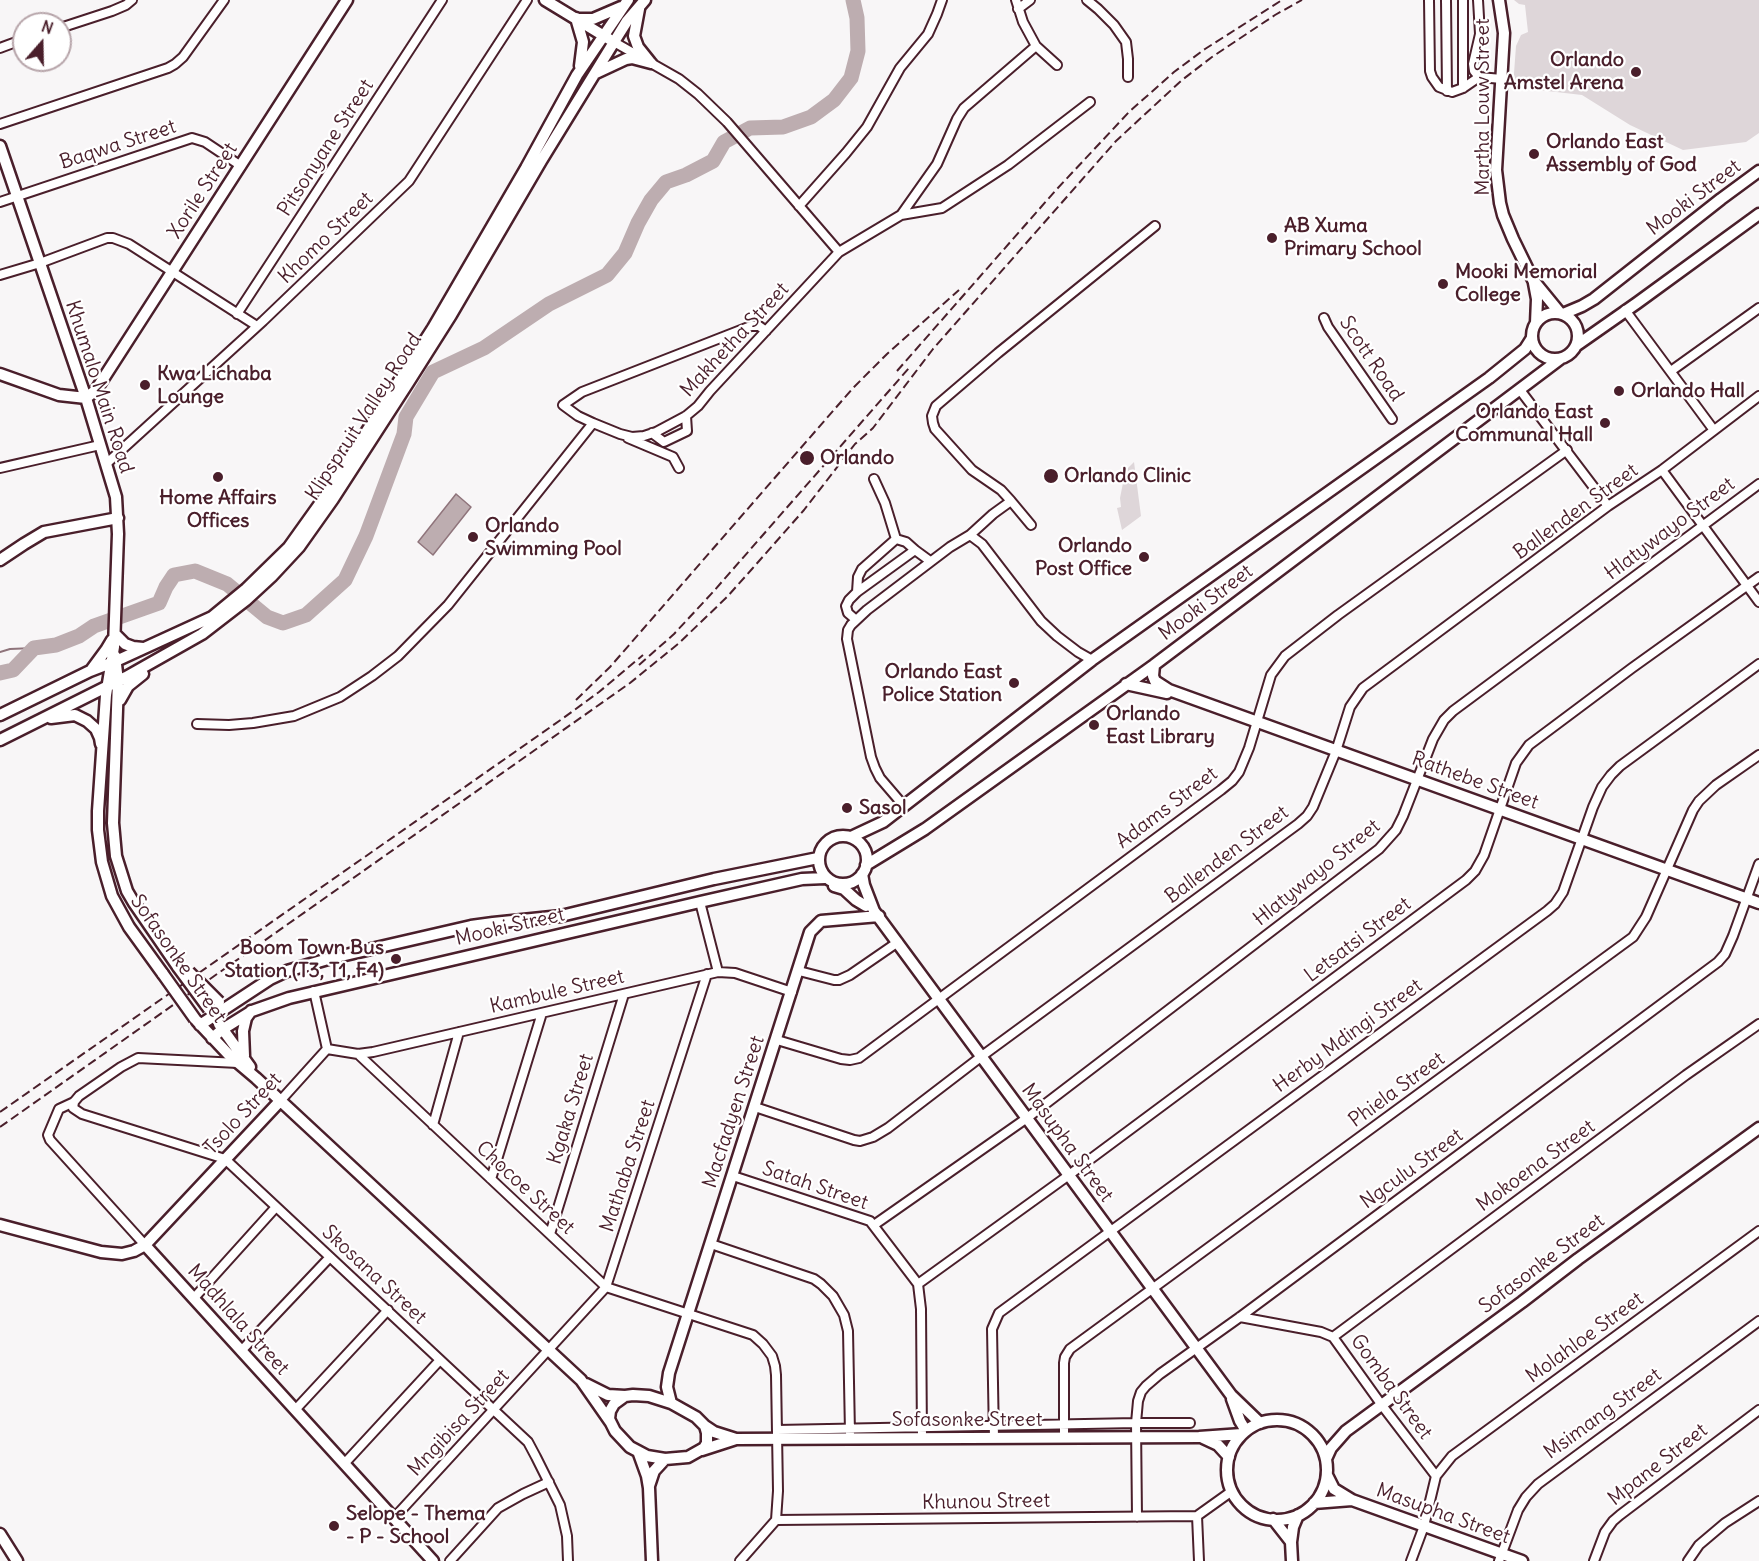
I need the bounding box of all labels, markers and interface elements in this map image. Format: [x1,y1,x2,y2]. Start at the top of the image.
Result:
north arrow [12,12,72,72]
text: N [39,16,56,38]
street label: Martha Louw Street [1471,18,1495,196]
place label: Orlando Amstel Arena [1504,48,1624,95]
marker: Orlando Amstel Arena [1629,65,1643,79]
street label: Pitsonyane Street [273,75,379,221]
street label: Baqwa Street [57,115,179,175]
place label: Orlando East Assembly of God [1546,130,1697,177]
street label: Xorile Street [163,139,243,243]
marker: Orlando East Assembly of God [1527,147,1541,161]
street label: Mooki Street [1642,155,1746,241]
street label: Khomo Street [274,187,378,289]
place label: AB Xuma Primary School [1284,214,1422,261]
marker: AB Xuma Primary School [1265,231,1279,245]
place label: Mooki Memorial College [1455,260,1597,307]
marker: Mooki Memorial College [1436,277,1450,291]
street label: Makhetha Street [676,278,794,402]
street label: Khumalo Main Road [60,298,138,476]
street label: Scott Road [1334,312,1408,406]
street label: Klipspruit Valley Road [301,329,427,505]
place label: Kwa Lichaba Lounge [157,362,272,409]
marker: Kwa Lichaba Lounge [138,378,152,392]
place label: Orlando Hall [1631,379,1745,403]
marker: Orlando Hall [1612,384,1626,398]
place label: Orlando East Communal Hall [1455,400,1593,447]
marker: Orlando East Communal Hall [1598,416,1612,430]
place label: Orlando [820,446,894,470]
marker: Orlando [798,449,816,467]
street label: Ballenden Street [1509,459,1643,565]
place label: Orlando Clinic [1064,464,1191,488]
marker: Orlando Clinic [1042,467,1060,485]
marker: Home Affairs Offices [211,470,225,484]
street label: Hlatywayo Street [1600,472,1740,586]
place label: Home Affairs Offices [159,486,277,533]
place label: Orlando Swimming Pool [485,514,622,561]
marker: Orlando Swimming Pool [466,530,480,544]
place label: Orlando Post Office [1035,534,1132,581]
marker: Orlando Post Office [1137,550,1151,564]
street label: Mooki Street [1154,560,1258,646]
place label: Orlando East Police Station [882,660,1002,707]
marker: Orlando East Police Station [1007,676,1021,690]
place label: Orlando East Library [1106,702,1215,749]
marker: Orlando East Library [1087,718,1101,732]
street label: Rathebe Street [1408,747,1542,815]
street label: Adams Street [1112,762,1222,854]
place label: Sasol [859,796,906,820]
marker: Sasol [840,801,854,815]
street label: Ballenden Street [1161,801,1293,909]
street label: Hlatywayo Street [1249,815,1385,931]
street label: Sofasonke Street [125,890,231,1028]
street label: Letsatsi Street [1300,892,1416,988]
street label: Mooki Street [453,903,567,951]
place label: Boom Town Bus Station (T3, T1, F4) [224,936,384,983]
marker: Boom Town Bus Station (T3, T1, F4) [389,952,403,966]
street label: Kambule Street [487,965,627,1019]
street label: Herby Mdingi Street [1269,974,1427,1098]
street label: Macfadyen Street [698,1033,770,1191]
street label: Phiela Street [1344,1047,1450,1133]
street label: Kgaka Street [543,1051,599,1167]
street label: Tsolo Street [199,1068,287,1160]
street label: Masupha Street [1016,1079,1118,1207]
street label: Mathaba Street [595,1097,661,1235]
street label: Mokoena Street [1472,1115,1600,1217]
street label: Ngculu Street [1356,1124,1468,1214]
street label: Chocoe Street [471,1136,579,1240]
street label: Satah Street [759,1157,871,1215]
street label: Sofasonke Street [1475,1209,1609,1319]
street label: Skosana Street [317,1221,431,1329]
street label: Madhlala Street [182,1260,294,1380]
street label: Molahloe Street [1522,1287,1648,1389]
street label: Gomba Street [1345,1330,1437,1444]
street label: Msimang Street [1540,1363,1666,1465]
street label: Mngibisa Street [403,1364,515,1482]
street label: Sofasonke Street [892,1408,1042,1432]
street label: Mpane Street [1604,1419,1712,1511]
street label: Masupha Street [1373,1479,1513,1549]
street label: Khunou Street [922,1489,1050,1515]
place label: Selope - Thema - P - School [346,1502,486,1549]
marker: Selope - Thema - P - School [327,1519,341,1533]

